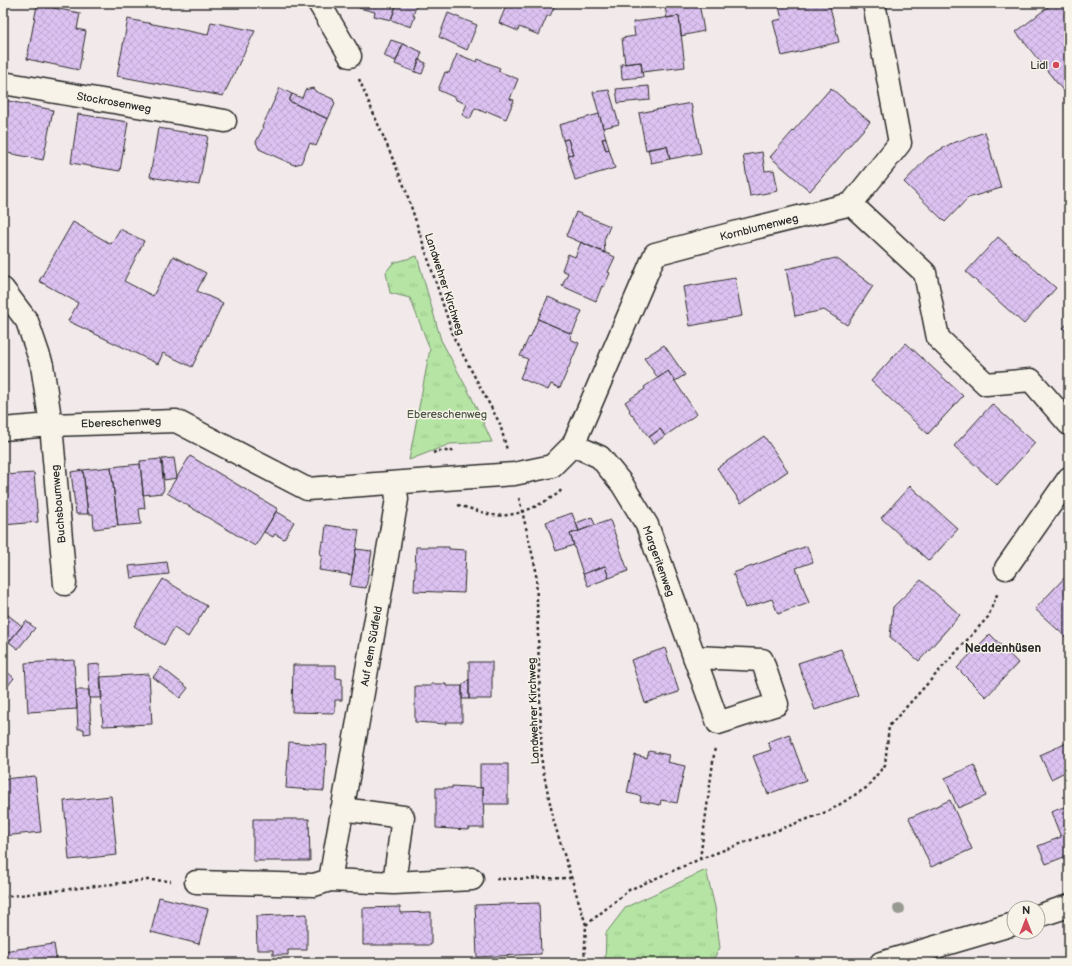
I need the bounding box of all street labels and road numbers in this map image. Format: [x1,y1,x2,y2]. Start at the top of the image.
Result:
street label: Stockrosenweg [76,90,152,115]
street label: Kornblumenweg [719,211,800,243]
street label: Landwehrer Kirchweg [422,231,467,337]
street label: Ebereschenweg [81,415,161,430]
street label: Buchsbaumweg [49,464,68,544]
street label: Margeritenweg [640,524,677,599]
street label: Auf dem Südfeld [358,605,385,687]
street label: Landwehrer Kirchweg [525,657,542,765]

